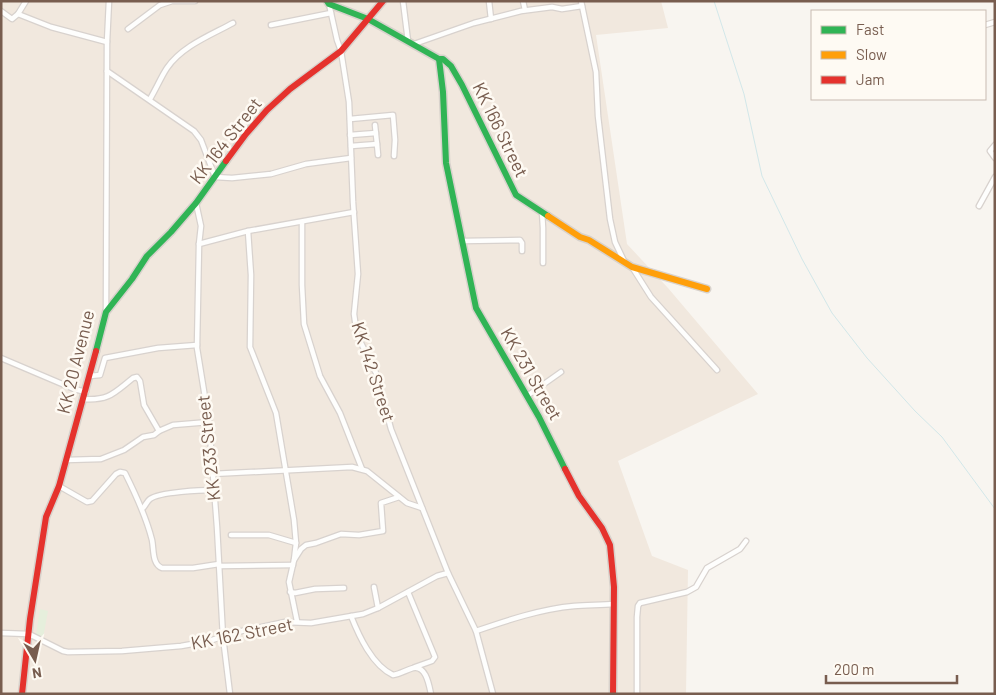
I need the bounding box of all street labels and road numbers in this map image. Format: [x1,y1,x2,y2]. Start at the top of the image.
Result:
street label: KK 166 Street [468,78,533,181]
street label: KK 164 Street [185,93,266,188]
street label: KK 20 Avenue [52,308,99,416]
street label: KK 142 Street [347,319,401,425]
street label: KK 231 Street [497,323,567,424]
street label: KK 233 Street [192,394,225,502]
street label: KK 162 Street [189,612,295,654]

